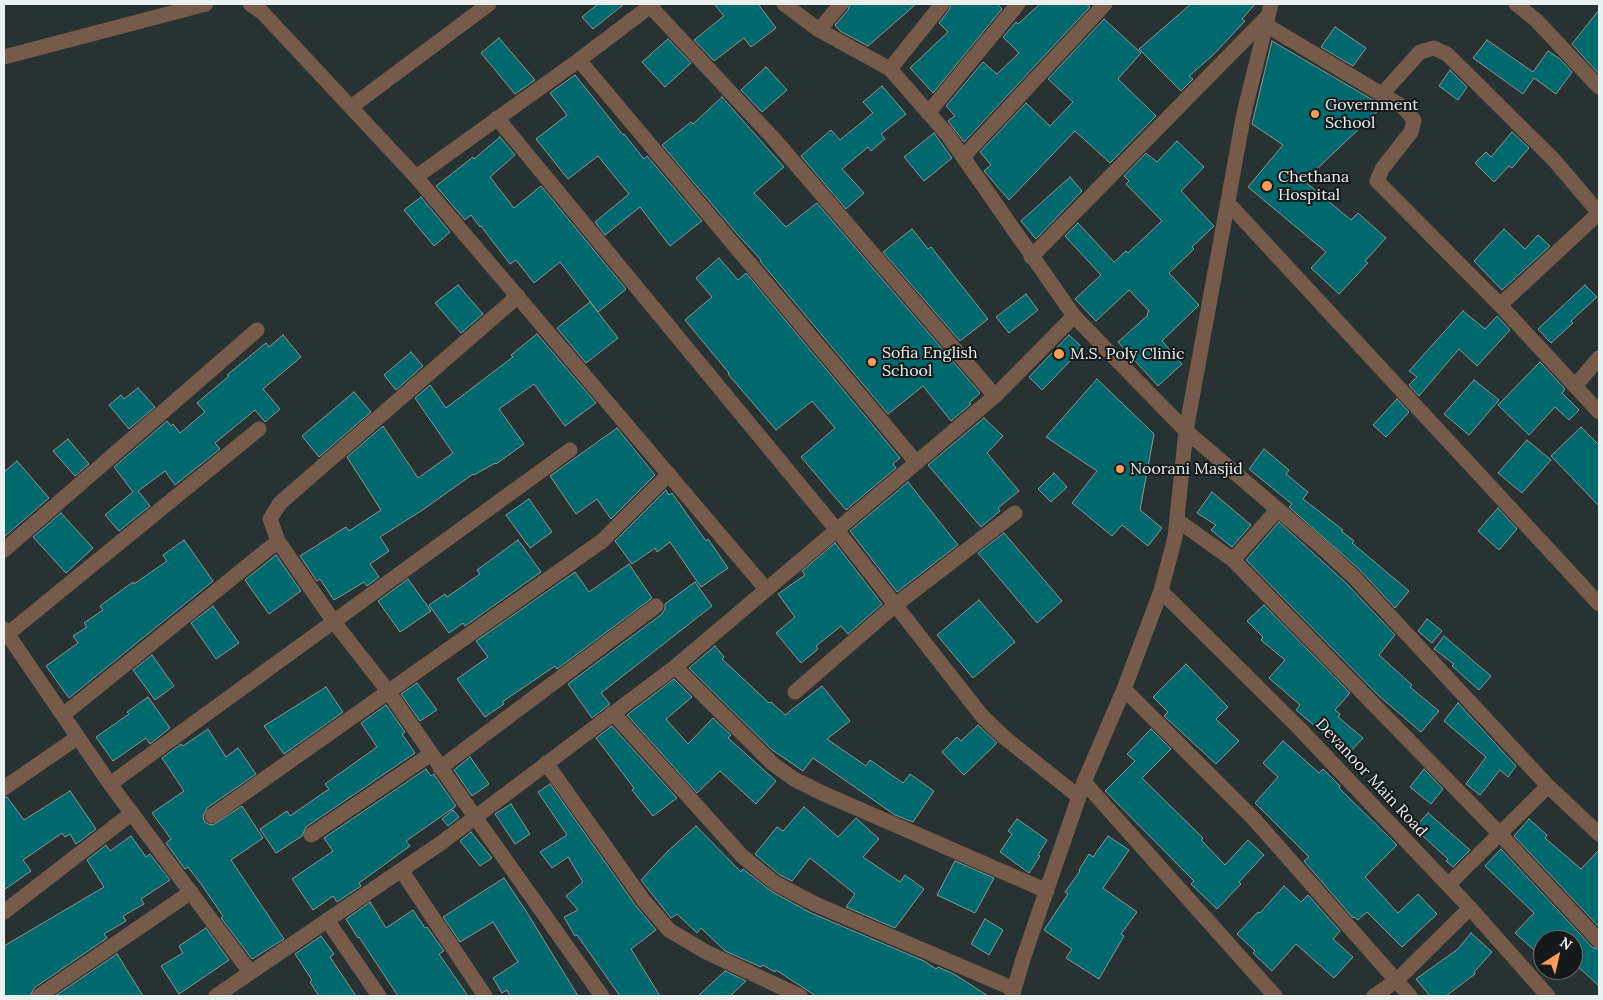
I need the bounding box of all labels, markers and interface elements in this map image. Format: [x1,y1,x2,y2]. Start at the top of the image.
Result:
place label: Government School [1325,95,1419,133]
marker: Government School [1309,108,1321,120]
place label: Chethana Hospital [1278,167,1349,205]
marker: Chethana Hospital [1260,179,1274,193]
place label: Sofia English School [882,343,978,381]
place label: M.S. Poly Clinic [1070,344,1184,364]
marker: M.S. Poly Clinic [1052,347,1066,361]
marker: Sofia English School [866,356,878,368]
place label: Noorani Masjid [1130,459,1243,479]
marker: Noorani Masjid [1114,463,1126,475]
street label: Devanoor Main Road [1311,715,1431,841]
north arrow [1533,930,1583,980]
text: N [1556,933,1576,954]

